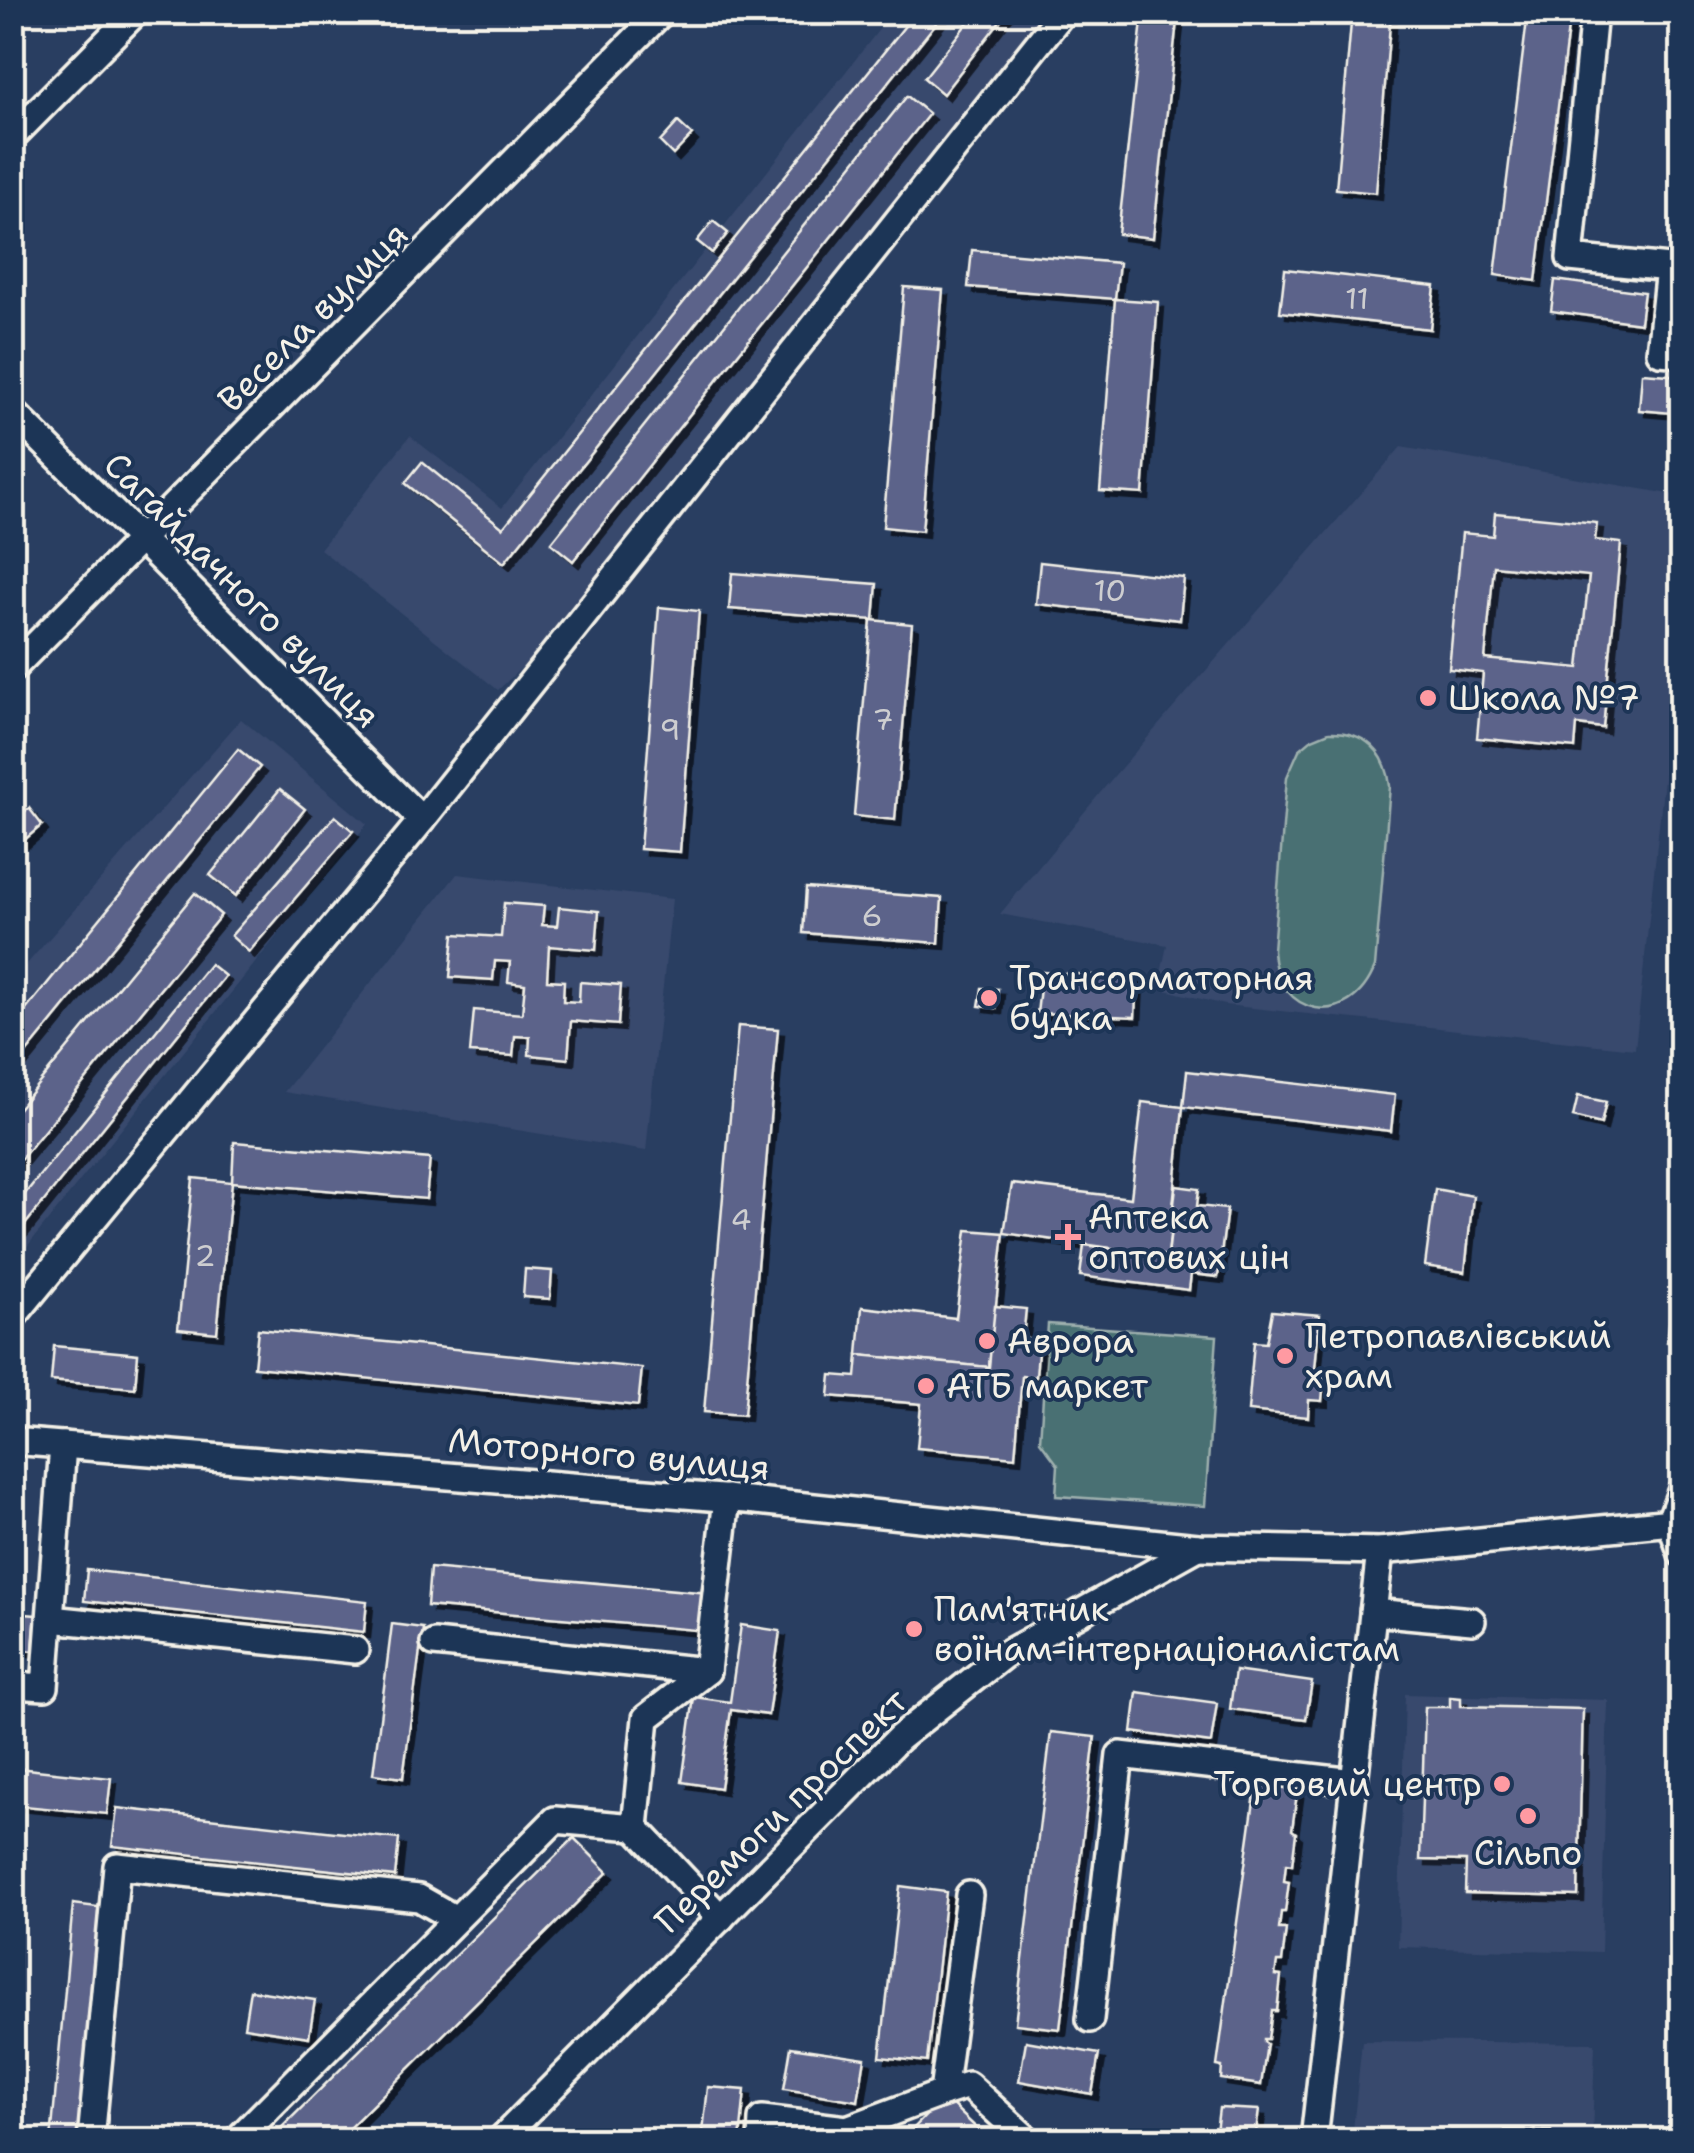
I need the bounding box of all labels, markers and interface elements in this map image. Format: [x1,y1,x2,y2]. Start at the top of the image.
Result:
street label: Весела вулиця [207,211,418,422]
house number: 11 [1345,278,1369,319]
street label: Сагайдачного вулиця [94,441,391,738]
house number: 10 [1094,570,1126,611]
place label: Школа №7 [1448,674,1640,721]
marker: Школа №7 [1417,687,1439,709]
house number: 7 [873,699,894,740]
house number: 9 [660,709,681,750]
house number: 6 [862,895,883,936]
place label: Трансорматорная будка [1009,954,1314,1041]
marker: Трансорматорная будка [978,987,1000,1009]
place label: Аптека оптових цін [1088,1193,1290,1280]
house number: 4 [731,1199,752,1240]
marker: Аптека оптових цін [1057,1226,1079,1248]
house number: 2 [195,1235,216,1276]
place label: Петропавлівський храм [1305,1312,1611,1399]
place label: Аврора [1007,1317,1134,1364]
marker: Аврора [976,1330,998,1352]
marker: Петропавлівський храм [1274,1345,1296,1367]
place label: АТБ маркет [946,1362,1148,1409]
marker: АТБ маркет [915,1375,937,1397]
street label: Моторного вулиця [446,1416,772,1491]
place label: Пам'ятник воїнам-інтернаціоналістам [934,1585,1400,1672]
marker: Пам'ятник воїнам-інтернаціоналістам [903,1618,925,1640]
street label: Перемоги проспект [644,1678,917,1943]
place label: Торговий центр [1213,1760,1482,1807]
marker: Торговий центр [1491,1773,1513,1795]
marker: Сільпо [1517,1805,1539,1827]
place label: Сільпо [1474,1829,1582,1876]

